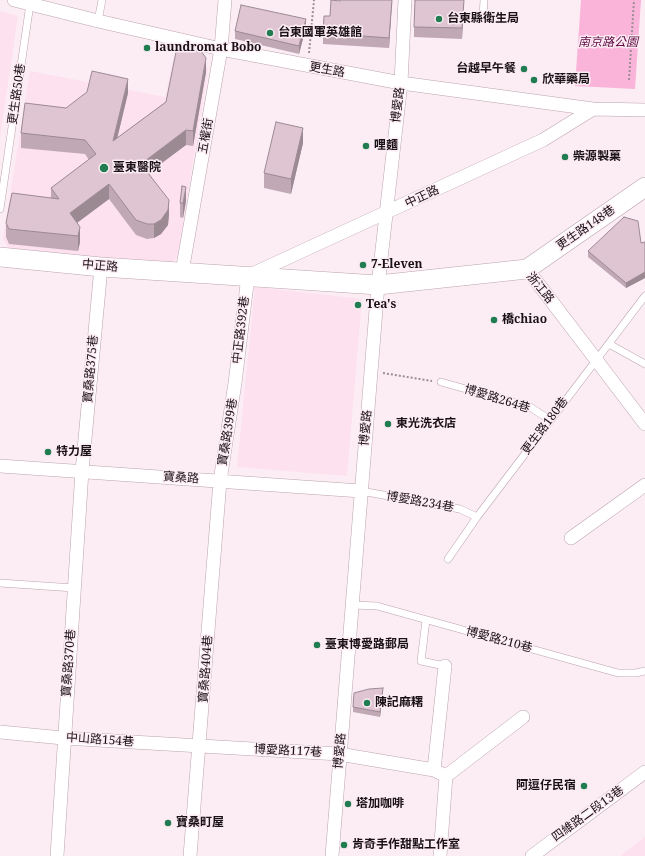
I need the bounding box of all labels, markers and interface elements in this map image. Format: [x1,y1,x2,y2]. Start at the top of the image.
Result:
place label: 台東縣衛生局 [447,12,519,26]
marker: 台東縣衛生局 [434,14,444,24]
place label: 台東國軍英雄館 [278,26,362,40]
marker: 台東國軍英雄館 [265,28,275,38]
park label: 南京路公園 [578,36,638,50]
place label: laundromat Bobo [155,41,261,55]
marker: laundromat Bobo [142,43,152,53]
street label: 更生路 [308,60,346,80]
place label: 台越早午餐 [456,62,516,76]
street label: 更生路50巷 [6,63,28,125]
marker: 台越早午餐 [519,64,529,74]
place label: 欣華藥局 [542,73,590,87]
marker: 欣華藥局 [529,75,539,85]
street label: 博愛路 [389,86,407,124]
street label: 五權街 [196,117,216,155]
place label: 哩麵 [374,139,398,153]
marker: 哩麵 [361,141,371,151]
place label: 柴源製菓 [573,150,621,164]
marker: 柴源製菓 [560,152,570,162]
place label: 臺東醫院 [113,161,161,175]
marker: 臺東醫院 [98,162,110,174]
street label: 中正路 [403,183,441,211]
street label: 更生路148巷 [554,203,618,253]
street label: 中正路 [81,257,119,275]
place label: 7-Eleven [371,258,423,272]
marker: 7-Eleven [358,260,368,270]
street label: 浙江路 [523,269,557,307]
street label: 中正路392巷 [230,295,252,365]
place label: Tea's [366,298,396,312]
marker: Tea's [353,300,363,310]
place label: 橋chiao [502,313,547,327]
marker: 橋chiao [489,315,499,325]
street label: 寶桑路375巷 [81,334,101,404]
street label: 博愛路264巷 [462,382,532,416]
street label: 更生路180巷 [519,394,571,458]
street label: 寶桑路399巷 [216,397,240,467]
street label: 博愛路 [357,409,375,447]
place label: 東光洗衣店 [396,417,456,431]
marker: 東光洗衣店 [383,419,393,429]
place label: 特力屋 [56,445,92,459]
marker: 特力屋 [43,447,53,457]
street label: 寶桑路 [163,470,199,486]
street label: 博愛路234巷 [385,489,455,515]
street label: 博愛路210巷 [464,624,534,656]
street label: 寶桑路370巷 [59,629,79,697]
street label: 寶桑路404巷 [196,635,216,703]
place label: 臺東博愛路郵局 [325,638,409,652]
marker: 臺東博愛路郵局 [312,640,322,650]
place label: 陳記麻糬 [375,696,423,710]
marker: 陳記麻糬 [362,698,372,708]
street label: 中山路154巷 [66,730,134,750]
street label: 博愛路 [331,732,349,770]
street label: 博愛路117巷 [254,742,322,760]
place label: 阿逗仔民宿 [516,779,576,793]
marker: 阿逗仔民宿 [579,781,589,791]
street label: 四維路二段13巷 [549,783,627,845]
place label: 塔加咖啡 [356,797,404,811]
marker: 塔加咖啡 [343,799,353,809]
place label: 寶桑町屋 [176,816,224,830]
marker: 寶桑町屋 [163,818,173,828]
place label: 肯奇手作甜點工作室 [352,838,460,852]
marker: 肯奇手作甜點工作室 [339,840,349,850]

